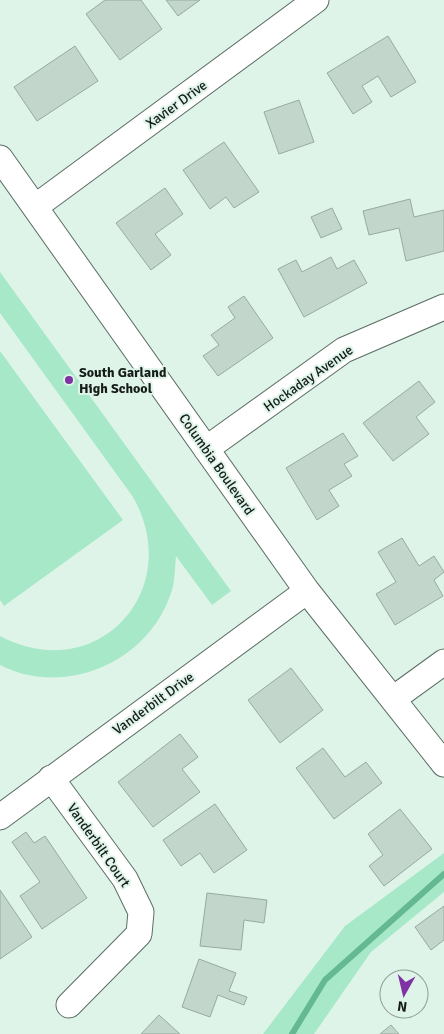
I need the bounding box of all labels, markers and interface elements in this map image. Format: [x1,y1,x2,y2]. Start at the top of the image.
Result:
street label: Xavier Drive [142,77,210,132]
street label: Hockaday Avenue [260,341,356,416]
place label: South Garland High School [79,364,167,397]
marker: South Garland High School [63,374,75,386]
street label: Columbia Boulevard [175,410,258,518]
street label: Vanderbilt Drive [109,668,197,739]
street label: Vanderbilt Court [63,800,134,891]
north arrow [379,969,429,1019]
text: N [396,997,408,1015]

